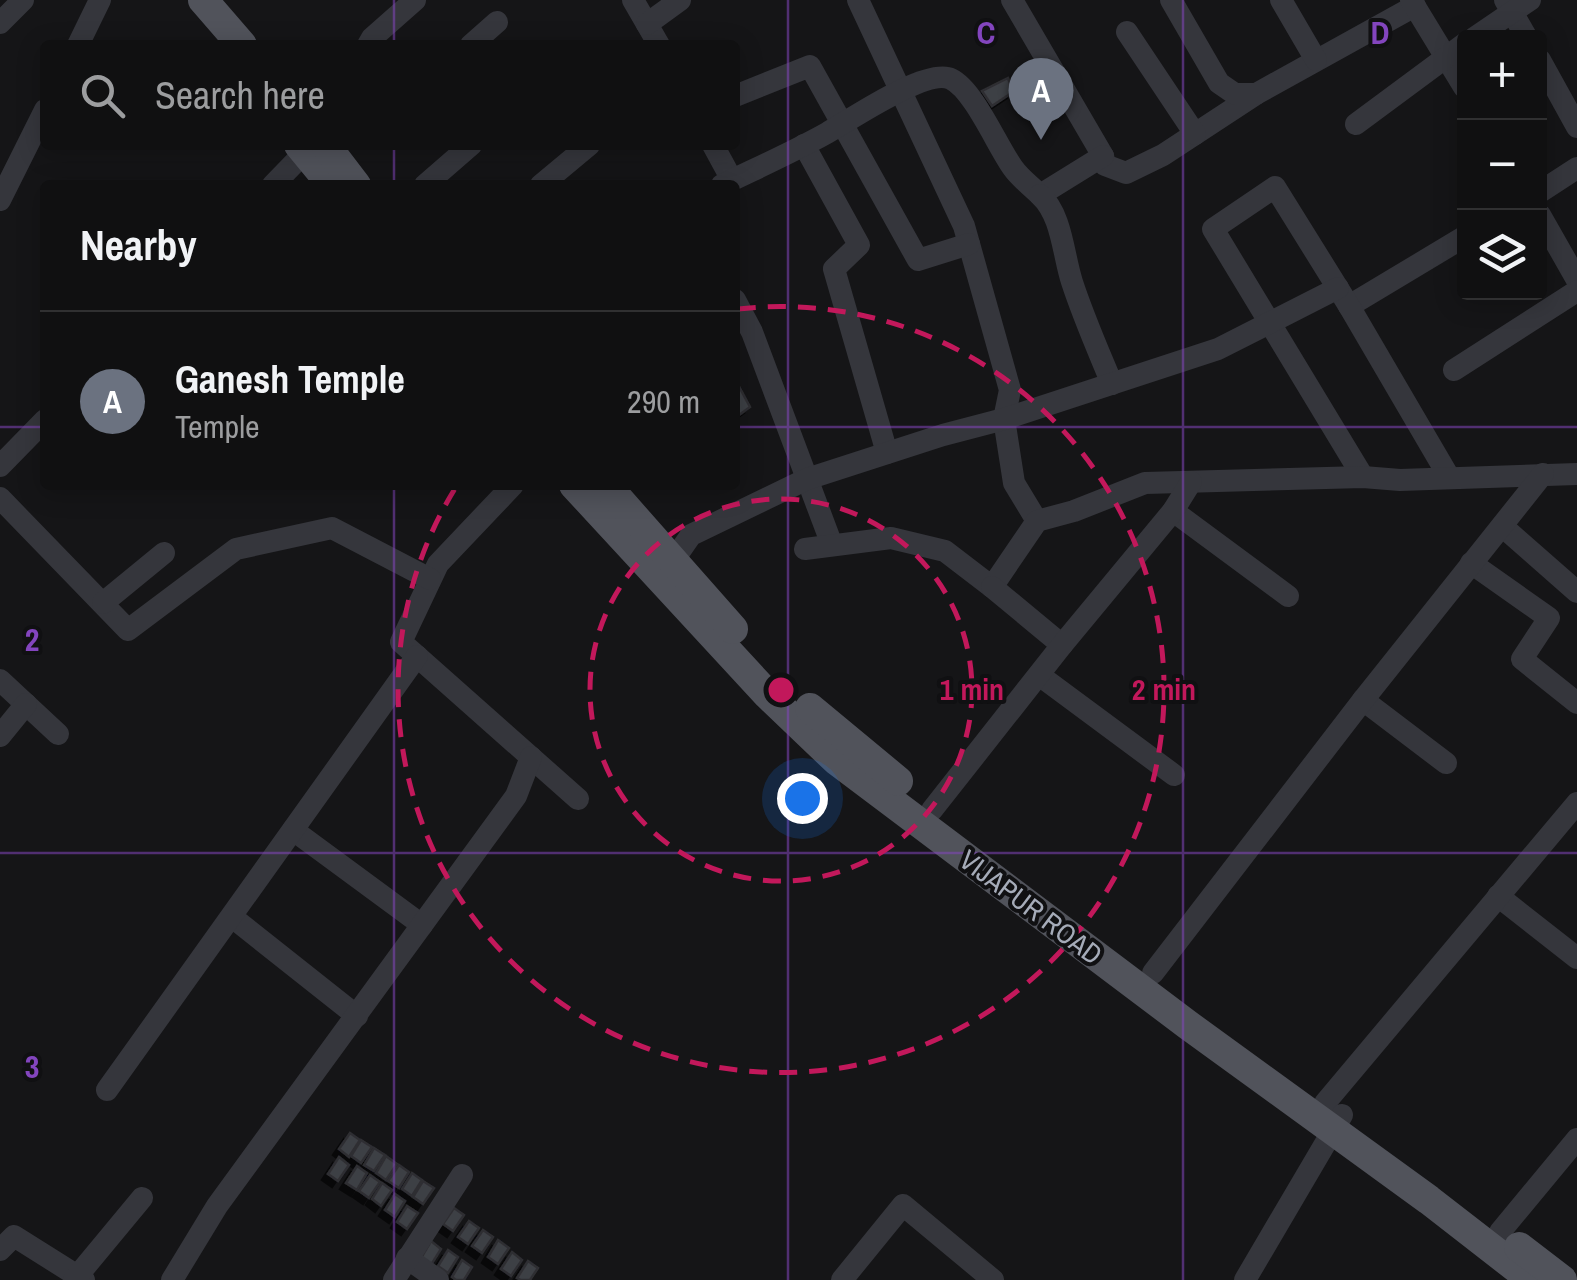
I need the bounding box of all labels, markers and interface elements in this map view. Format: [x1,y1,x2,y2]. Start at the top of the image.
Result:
text: C [977,11,995,54]
text: D [1371,11,1389,54]
map controls [1457,30,1547,300]
button: + [1457,30,1547,120]
search box [40,40,740,150]
pin: A [1008,58,1074,140]
icon: search [75,68,130,123]
text: Search here [155,70,325,121]
button: − [1457,120,1547,210]
button: layers [1457,210,1547,300]
text: Nearby [80,217,197,273]
text: Ganesh Temple [175,354,405,405]
text: A [103,380,122,423]
text: 290 m [627,380,700,423]
text: Temple [175,405,260,448]
text: 2 [25,618,39,661]
text: 1 min [940,669,1004,709]
text: 2 min [1132,669,1196,709]
centre of rings [763,672,799,708]
your location [777,773,828,824]
street label: VIJAPUR ROAD [952,841,1110,973]
text: 3 [25,1045,39,1088]

